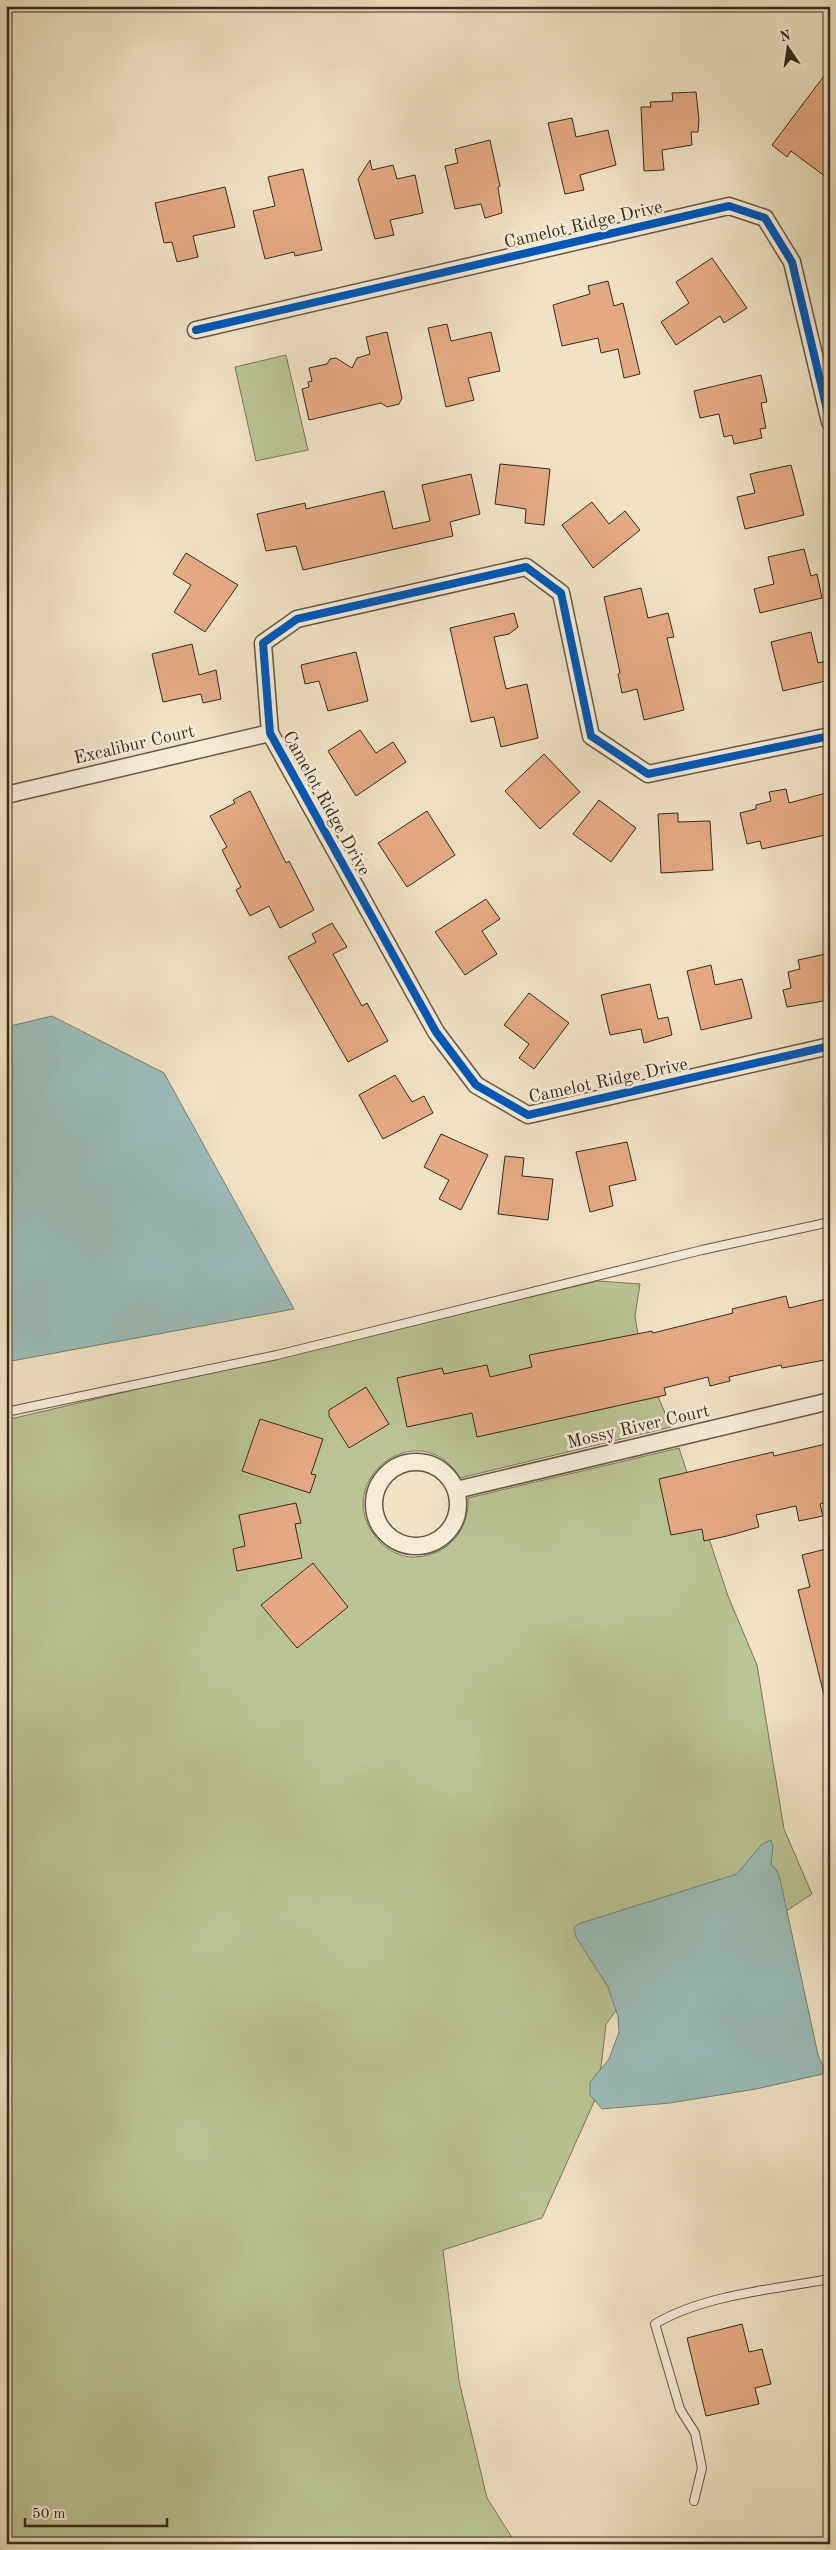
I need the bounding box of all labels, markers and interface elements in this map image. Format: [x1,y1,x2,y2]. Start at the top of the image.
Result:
north arrow [764,22,814,72]
text: N [779,28,792,44]
street label: Camelot Ridge Drive [502,198,664,252]
street label: Excalibur Court [72,722,196,768]
street label: Camelot Ridge Drive [279,728,373,879]
street label: Camelot Ridge Drive [527,1055,689,1107]
street label: Mossy River Court [565,1402,711,1452]
scale bar [25,2495,168,2527]
text: 50 m [32,2507,66,2522]

